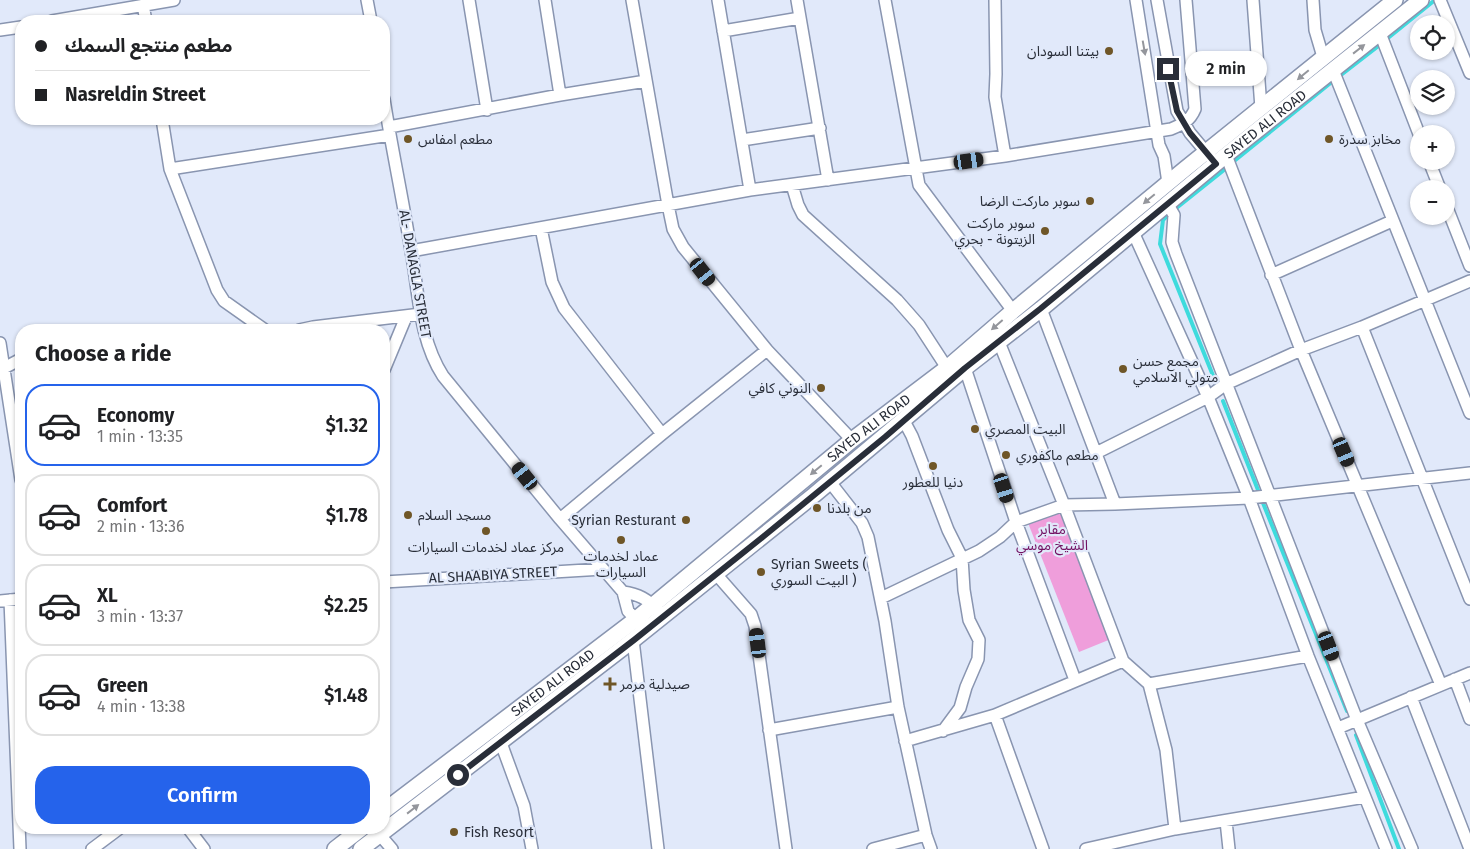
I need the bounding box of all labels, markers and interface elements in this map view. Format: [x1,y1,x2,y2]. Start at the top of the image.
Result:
map controls [1410,15,1455,225]
button: locate [1410,15,1455,60]
text: مطعم منتجع السمك [65,34,233,57]
one-way arrow [1141,40,1149,56]
place label: بيتنا السودان [1027,43,1099,60]
one-way arrow [1352,44,1365,55]
marker: بيتنا السودان [1103,45,1115,57]
callout: 2 min [1186,52,1268,86]
route end [1157,58,1179,80]
text: 2 min [1206,59,1246,78]
one-way arrow [1297,69,1309,81]
button: layers [1410,70,1455,115]
text: Nasreldin Street [65,83,206,106]
street label: SAYED ALI ROAD [1220,86,1310,162]
button: + [1410,125,1455,170]
place label: مطعم امفاس [418,131,493,150]
place label: مخابز سدرة [1339,131,1401,148]
marker: مطعم امفاس [402,133,414,145]
marker: مخابز سدرة [1323,133,1335,145]
car [953,151,984,171]
button: − [1410,180,1455,225]
place label: سوبر ماركت الرضا [980,193,1080,210]
one-way arrow [1142,193,1155,204]
marker: سوبر ماركت الرضا [1084,195,1096,207]
street label: AL- DANAGLA STREET [395,208,435,340]
place label: سوبر ماركت الزيتونة - بحري [954,215,1035,250]
marker: سوبر ماركت الزيتونة - بحري [1039,225,1051,237]
car [687,256,718,288]
one-way arrow [991,319,1003,331]
text: Choose a ride [35,340,171,367]
place label: مجمع حسن متولي الاسلامي [1133,353,1218,388]
marker: مجمع حسن متولي الاسلامي [1117,363,1129,375]
place label: النوني كافي [748,380,811,399]
marker: النوني كافي [815,382,827,394]
street label: SAYED ALI ROAD [824,390,914,466]
icon: car [37,403,82,448]
text: Economy [97,404,174,427]
text: $1.32 [325,414,368,437]
place label: البيت المصري [985,421,1066,440]
marker: البيت المصري [969,423,981,435]
text: 1 min · 13:35 [97,427,183,446]
car [1331,435,1356,469]
place label: مطعم ماكفوري [1016,447,1099,466]
marker: مطعم ماكفوري [1000,449,1012,461]
car [509,460,540,492]
marker: دنيا للعطور [927,460,939,472]
one-way arrow [809,465,822,476]
car [992,471,1015,505]
place label: دنيا للعطور [902,474,963,491]
icon: car [37,493,82,538]
text: Comfort [97,494,167,517]
place label: من بلدنا [827,500,872,517]
marker: من بلدنا [811,502,823,514]
text: $1.78 [326,504,368,527]
place label: مسجد السلام [418,507,491,526]
marker: مسجد السلام [402,509,414,521]
place label: Syrian Resturant [571,512,677,529]
marker: Syrian Resturant [680,514,692,526]
text: 2 min · 13:36 [97,517,185,536]
park label: مقابر الشيخ موسي [1016,521,1088,556]
marker: مركز عماد لخدمات السيارات [480,525,492,537]
marker: عماد لخدمات السيارات [615,534,627,546]
place label: مركز عماد لخدمات السيارات [408,539,564,556]
place label: عماد لخدمات السيارات [584,548,658,581]
place label: Syrian Sweets ( البيت السوري ) [771,556,867,591]
street label: AL SHAABIYA STREET [428,563,558,587]
marker: Syrian Sweets ( البيت السوري ) [755,566,767,578]
icon: car [37,583,82,628]
text: XL [97,584,118,607]
text: $2.25 [324,594,368,617]
text: 3 min · 13:37 [97,607,183,626]
car [748,627,767,659]
car [1316,629,1341,663]
street label: SAYED ALI ROAD [507,645,598,720]
icon: car [37,673,82,718]
text: Green [97,674,148,697]
place label: صيدلية مرمر [619,676,690,693]
marker: صيدلية مرمر [604,678,616,690]
text: $1.48 [324,684,368,707]
text: 4 min · 13:38 [97,697,185,716]
route start [447,764,469,786]
button: Confirm [35,766,370,824]
one-way arrow [407,803,420,814]
place label: Fish Resort [464,824,535,841]
marker: Fish Resort [448,826,460,838]

